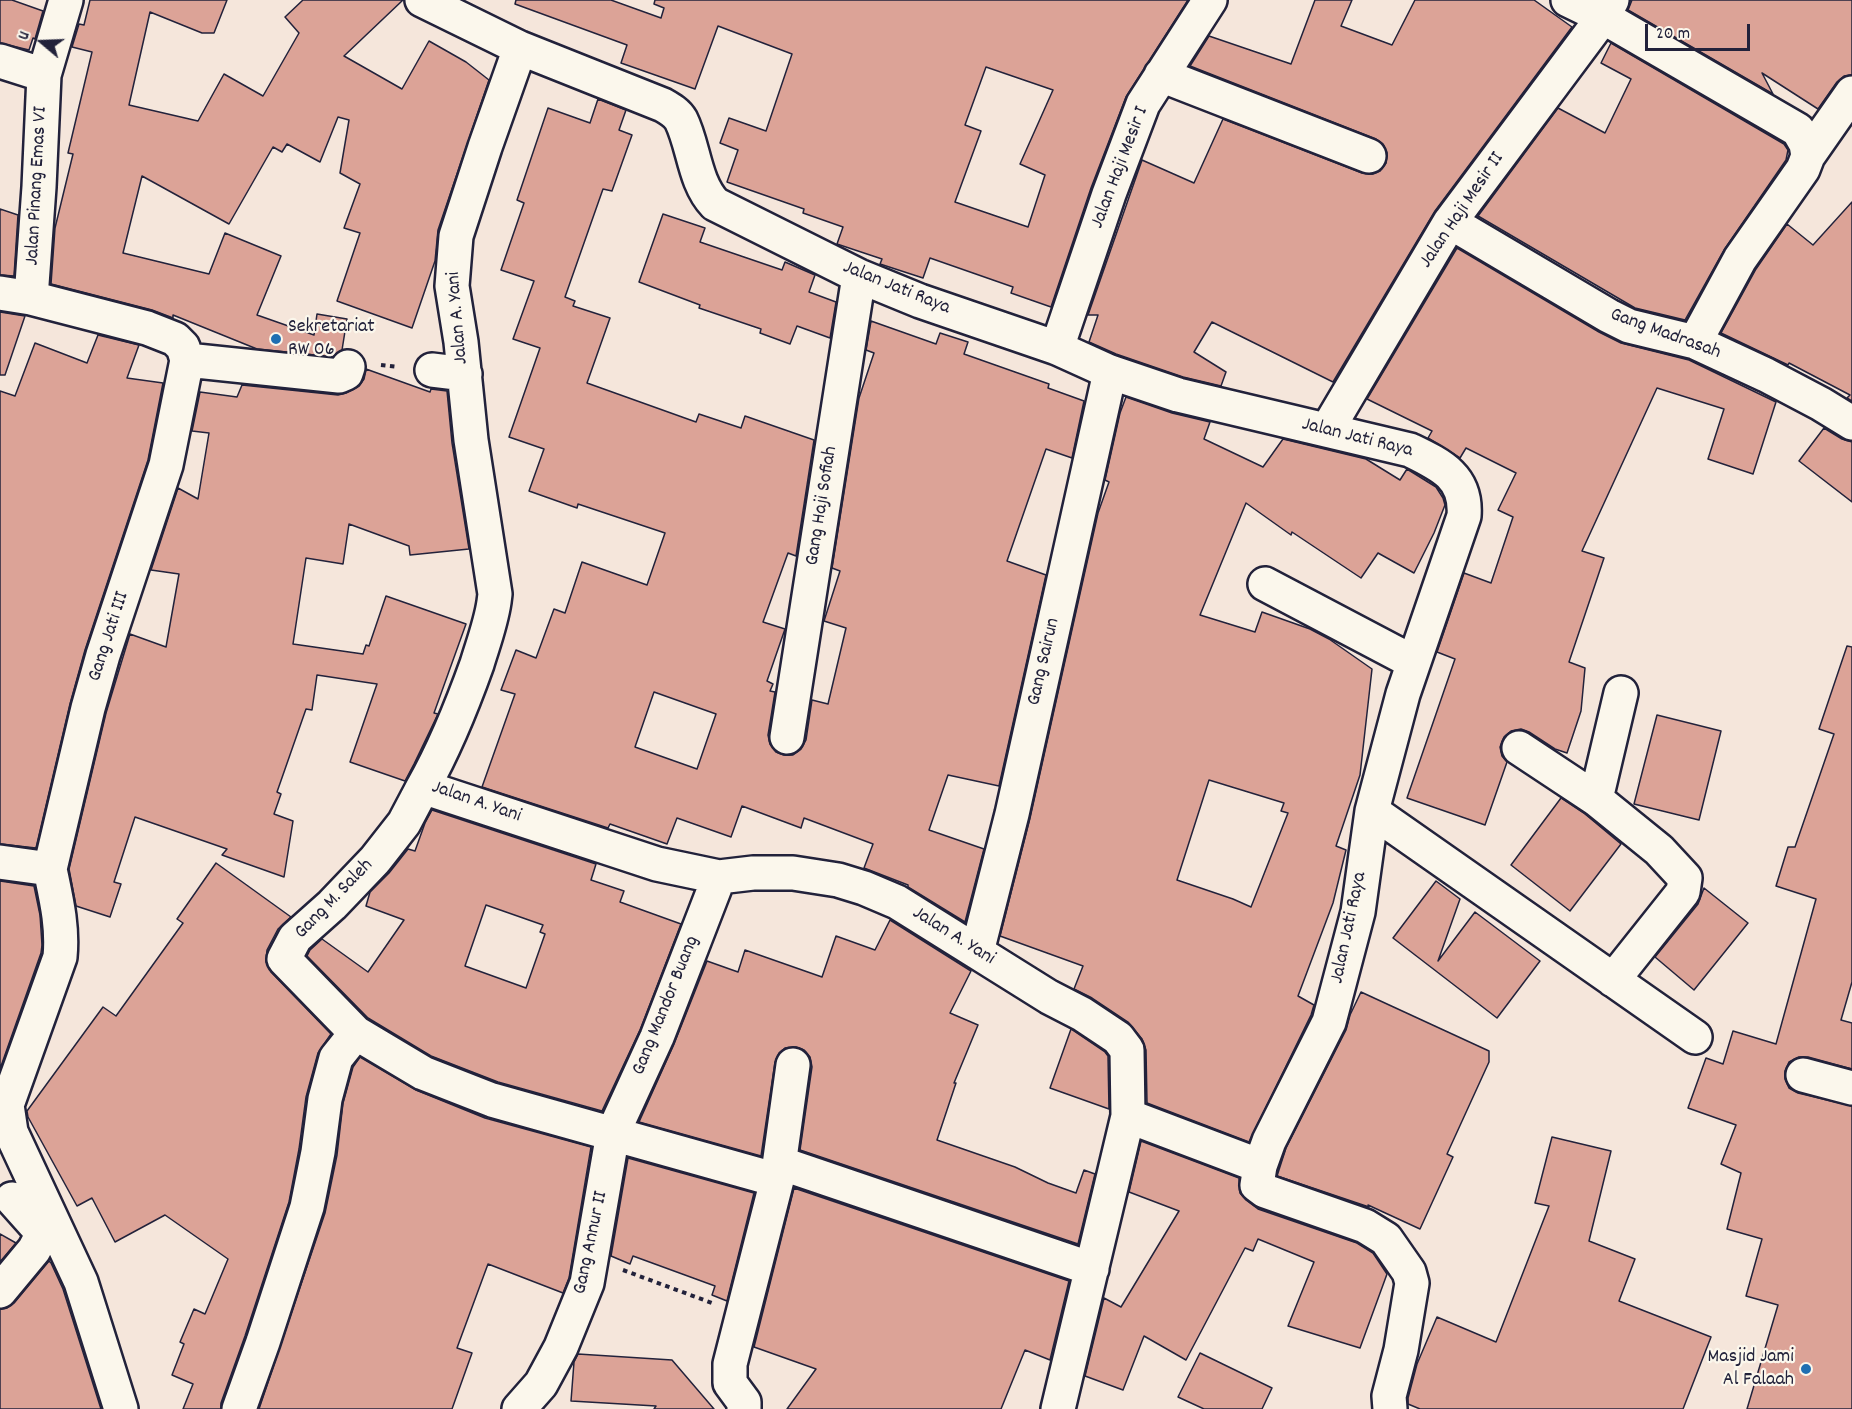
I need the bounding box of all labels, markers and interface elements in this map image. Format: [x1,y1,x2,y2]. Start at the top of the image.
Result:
north arrow [12,12,72,72]
scale bar [1648,12,1753,50]
text: 20 m [1656,22,1690,47]
text: U [12,29,37,43]
street label: Jalan Haji Mesir I [1087,104,1155,232]
street label: Jalan Pinang Emas VI [22,106,54,266]
street label: Jalan Haji Mesir II [1415,148,1511,274]
street label: Jalan Jati Raya [839,257,953,321]
street label: Jalan A. Yani [443,271,475,365]
street label: Gang Madrasah [1606,304,1724,366]
place label: Sekretariat RW 06 [288,316,375,363]
marker: Sekretariat RW 06 [269,332,283,346]
street label: Jalan Jati Raya [1299,414,1415,464]
street label: Gang Haji Sofiah [802,445,844,567]
street label: Gang Jati III [84,589,136,685]
street label: Gang Sairun [1023,616,1067,708]
street label: Jalan A. Yani [428,777,524,829]
street label: Gang M. Saleh [291,855,379,945]
street label: Jalan Jati Raya [1326,870,1374,986]
street label: Jalan A. Yani [907,902,999,972]
street label: Gang Mandor Buang [628,933,706,1079]
street label: Gang Annur II [569,1189,615,1297]
place label: Masjid Jami Al Falaah [1708,1346,1794,1393]
marker: Masjid Jami Al Falaah [1799,1362,1813,1376]

